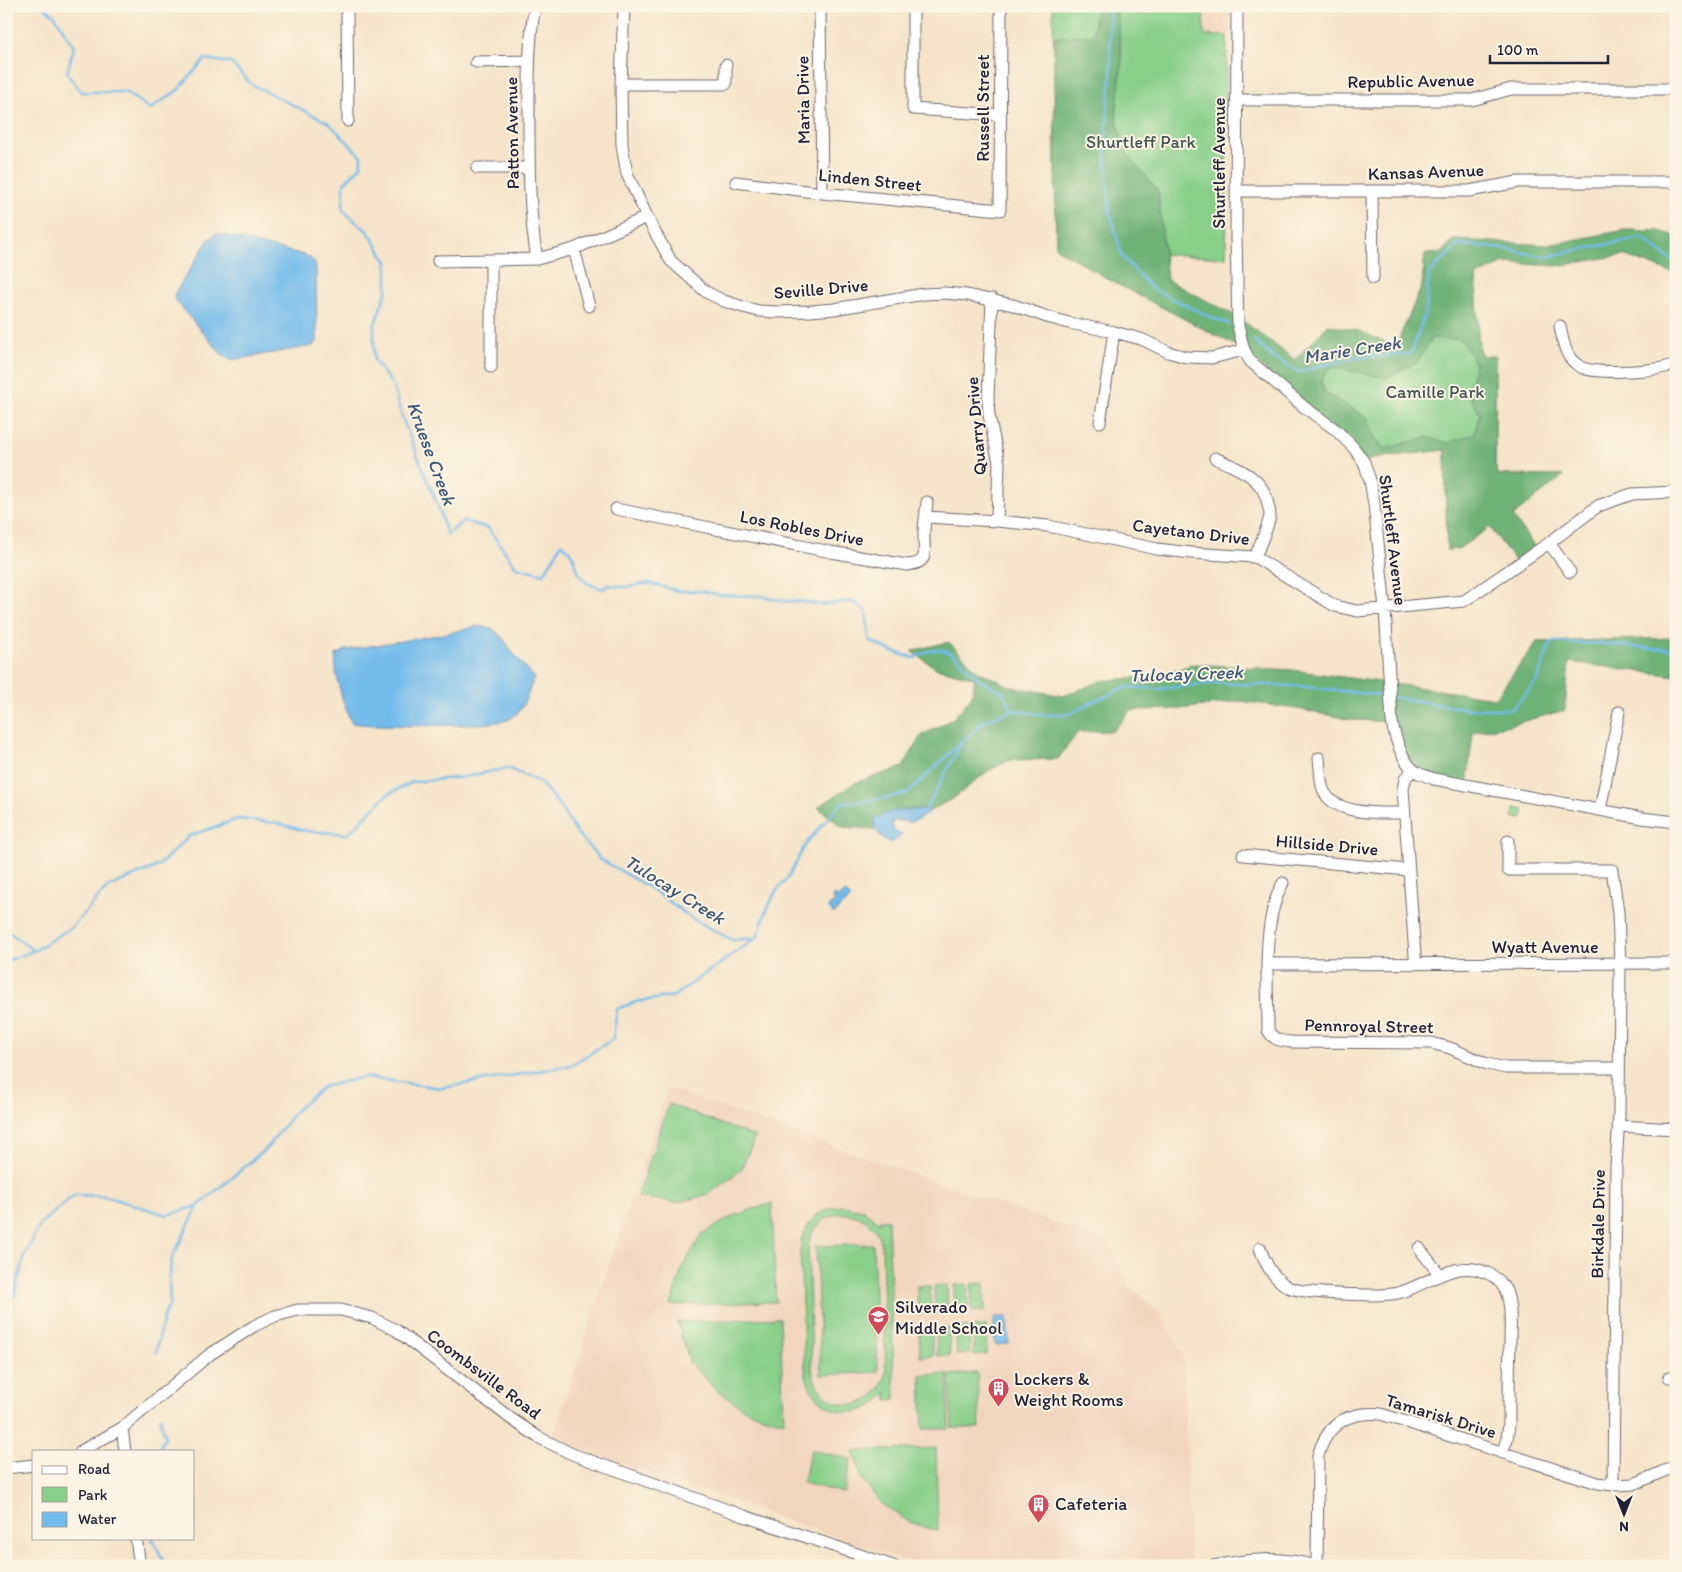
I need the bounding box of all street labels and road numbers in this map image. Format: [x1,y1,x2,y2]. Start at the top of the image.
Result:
street label: Russell Street [972,54,994,162]
street label: Maria Drive [791,56,815,144]
street label: Republic Avenue [1347,69,1475,93]
street label: Patton Avenue [500,77,524,189]
street label: Shurtleff Avenue [1208,97,1230,229]
street label: Kansas Avenue [1367,159,1485,185]
street label: Linden Street [817,164,923,196]
street label: Seville Drive [773,274,869,304]
street label: Quarry Drive [961,376,991,476]
street label: Shurtleff Avenue [1374,473,1412,607]
street label: Los Robles Drive [738,505,866,551]
street label: Cayetano Drive [1131,514,1251,550]
street label: Hillside Drive [1275,830,1379,860]
street label: Wyatt Avenue [1491,936,1599,958]
street label: Pennroyal Street [1304,1014,1434,1038]
street label: Birkdale Drive [1586,1169,1610,1279]
street label: Coombsville Road [422,1324,546,1424]
street label: Tamarisk Drive [1383,1389,1499,1443]

